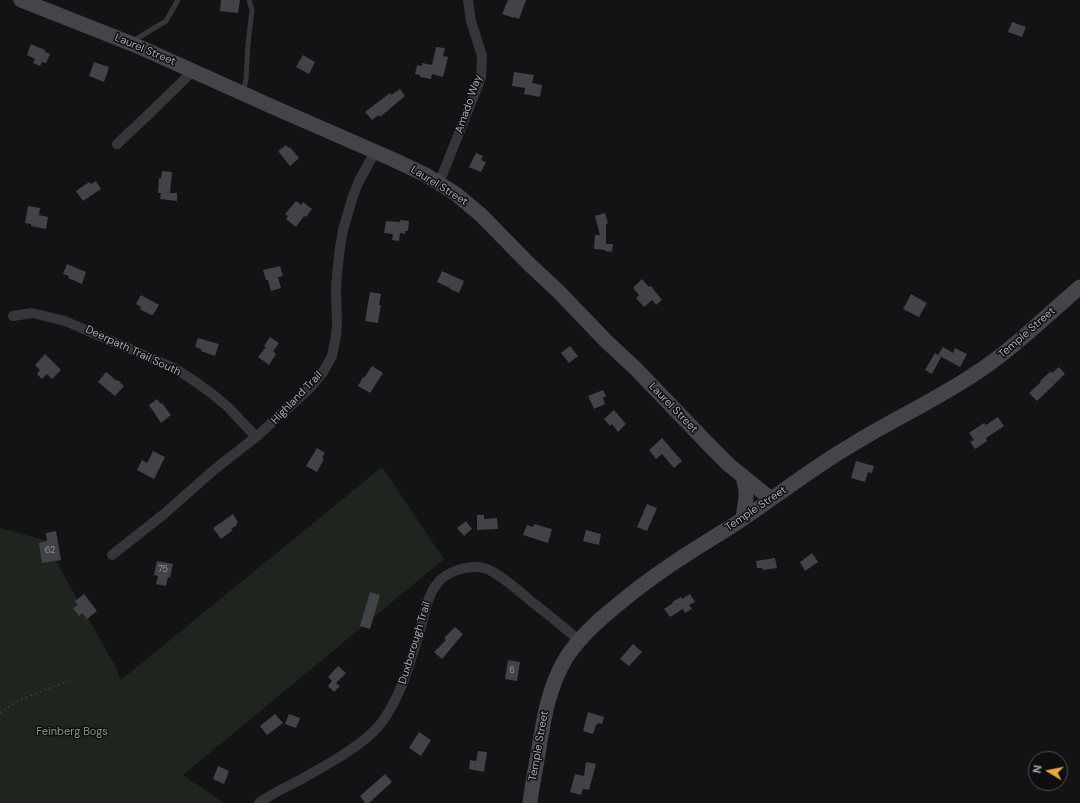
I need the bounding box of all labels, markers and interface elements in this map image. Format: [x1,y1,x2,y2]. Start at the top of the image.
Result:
street label: Laurel Street [113,31,177,69]
street label: Amado Way [453,73,485,135]
street label: Laurel Street [408,163,470,209]
street label: Temple Street [996,305,1058,361]
street label: Deerpath Trail South [83,323,183,379]
street label: Highland Trail [269,369,325,427]
street label: Laurel Street [646,380,700,436]
street label: Temple Street [723,484,789,534]
house number: 62 [45,546,55,556]
house number: 75 [158,565,168,575]
street label: Duxborough Trail [396,600,434,686]
house number: 6 [509,666,515,676]
street label: Temple Street [526,710,552,782]
park label: Feinberg Bogs [36,725,108,739]
north arrow [1028,751,1068,791]
text: N [1030,764,1045,774]

